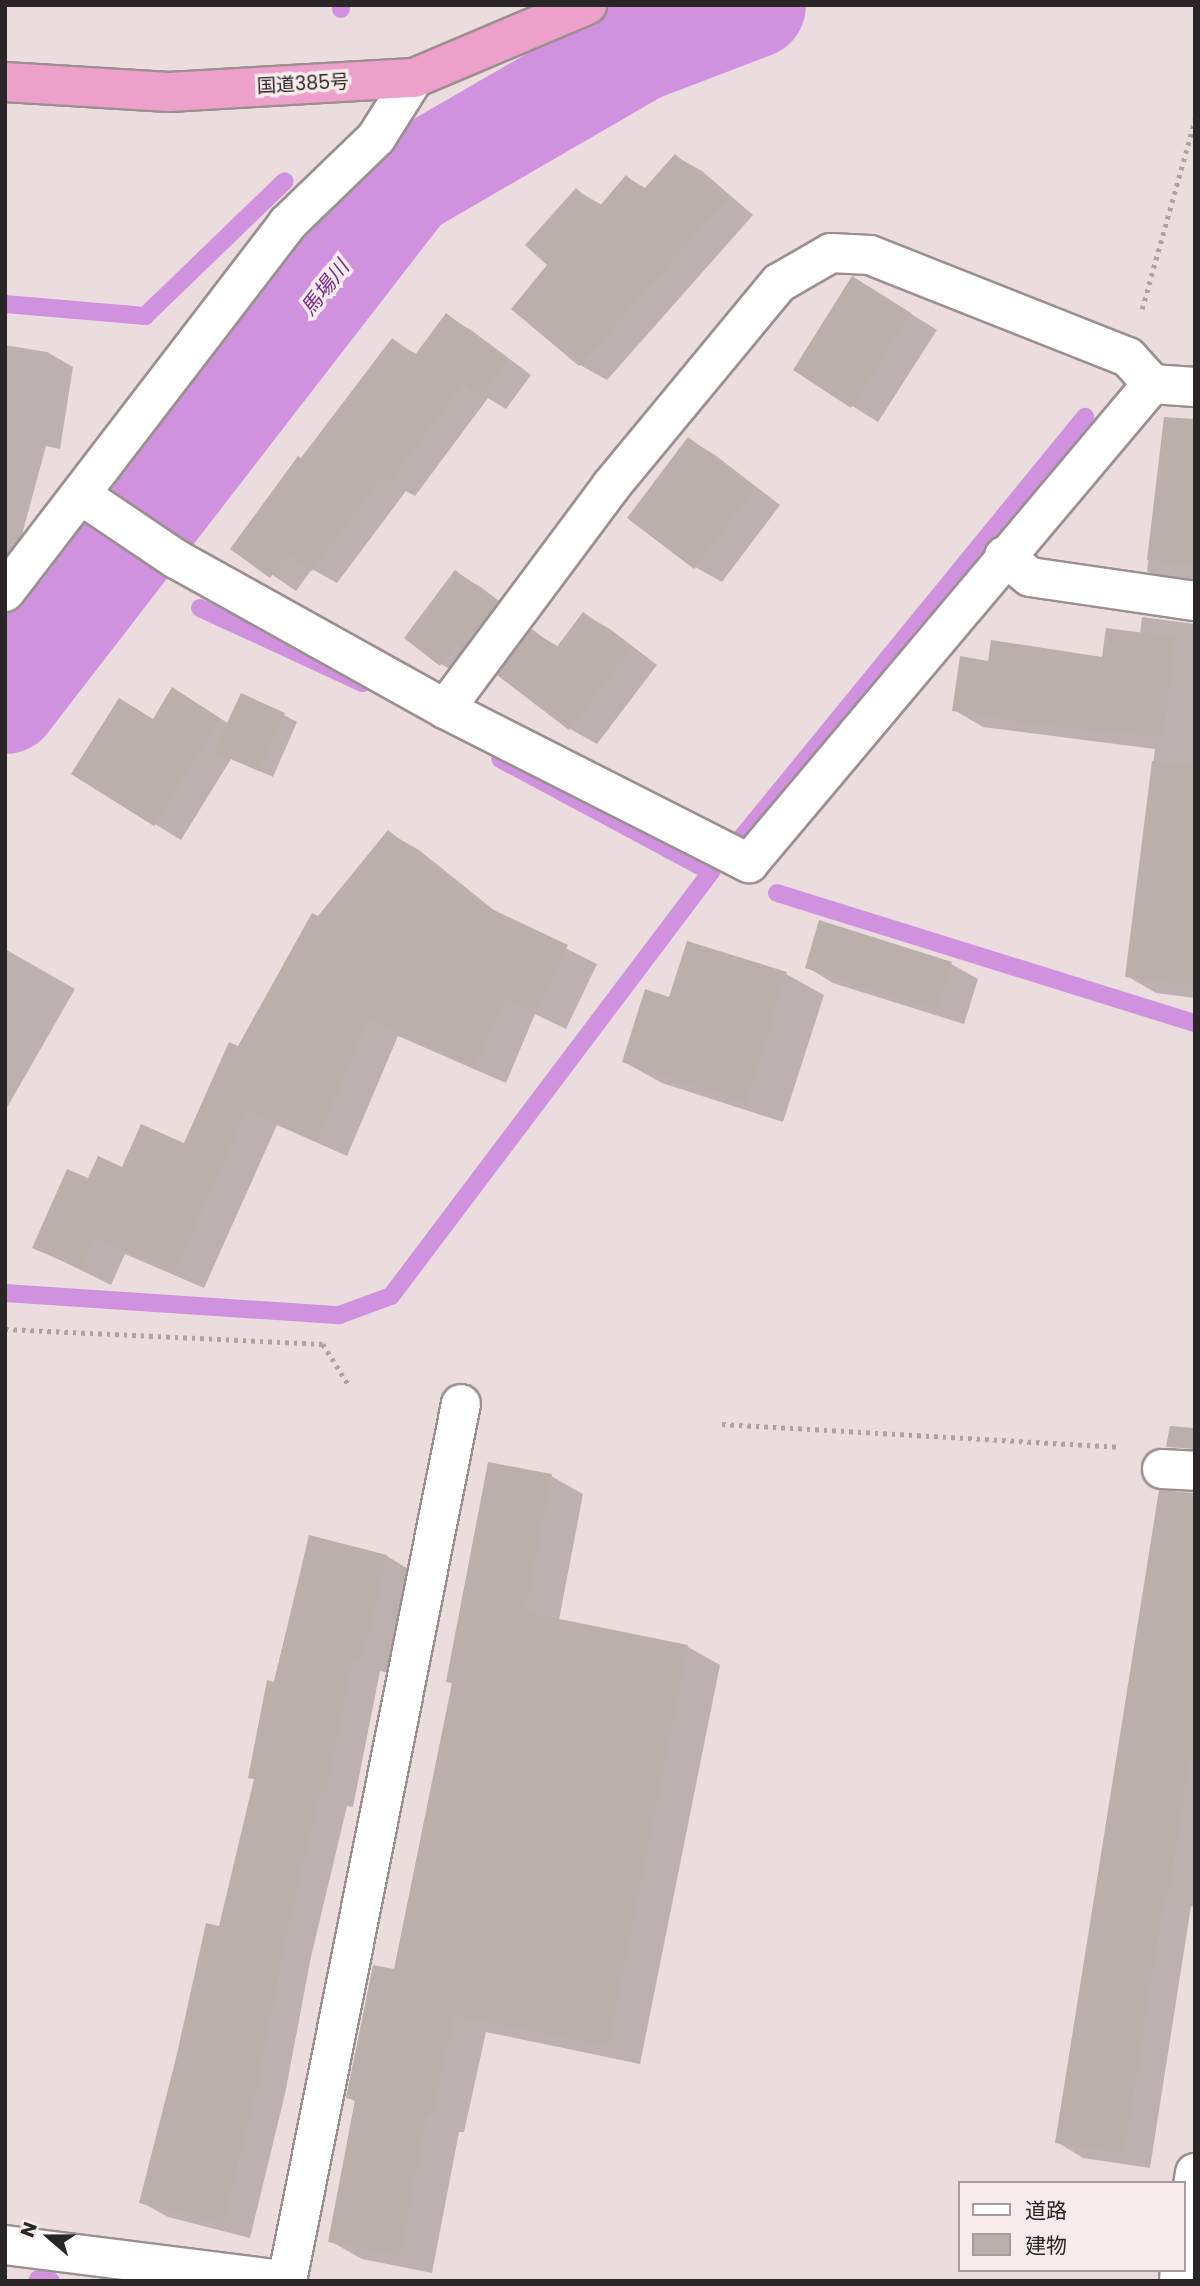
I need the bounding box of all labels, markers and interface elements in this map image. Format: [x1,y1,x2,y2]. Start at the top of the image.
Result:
street label: 国道385号 [256,70,350,98]
water label: 馬場川 [296,255,354,321]
legend [958,2181,1186,2272]
text: 道路 [1025,2196,1067,2225]
north arrow [14,2202,84,2272]
text: N [14,2218,44,2241]
text: 建物 [1025,2231,1067,2260]

